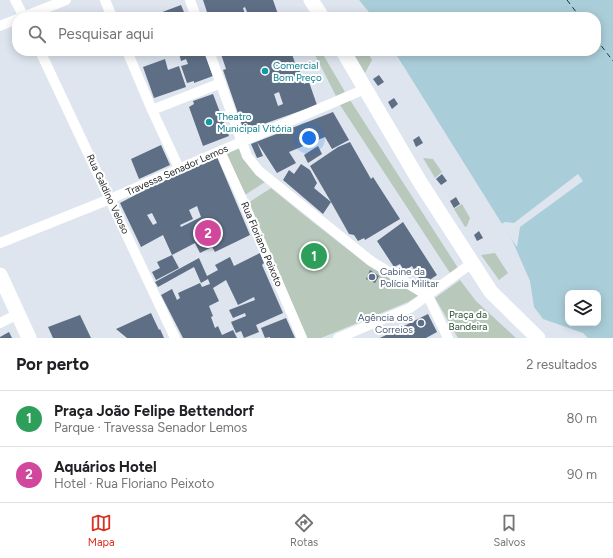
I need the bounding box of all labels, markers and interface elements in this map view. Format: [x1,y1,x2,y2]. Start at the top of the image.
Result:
search box [12,12,601,56]
icon: search [26,23,48,45]
text: Pesquisar aqui [58,25,154,43]
place label: Comercial Bom Preço [273,59,322,84]
marker: Comercial Bom Preço [260,66,270,76]
place label: Theatro Municipal Vitória [217,110,292,135]
marker: Theatro Municipal Vitória [204,117,214,127]
your location [299,128,319,148]
street label: Travessa Senador Lemos [124,141,230,198]
street label: Rua Galdino Veloso [84,152,132,236]
street label: Rua Floriano Peixoto [238,200,286,289]
pin: 2 [195,218,221,248]
pin: 1 [301,241,327,271]
place label: Cabine da Polícia Militar [380,265,439,290]
marker: Cabine da Polícia Militar [367,272,377,282]
map controls [565,290,601,326]
button: layers [565,290,601,326]
park label: Praça da Bandeira [449,308,487,333]
place label: Agência dos Correios [358,311,413,336]
marker: Agência dos Correios [416,318,426,328]
text: Por perto [16,354,89,374]
text: 2 resultados [526,357,597,372]
text: Praça João Felipe Bettendorf [54,402,254,420]
text: 1 [26,411,32,426]
text: 80 m [566,411,597,426]
text: Parque · Travessa Senador Lemos [54,420,247,435]
text: Aquários Hotel [54,458,157,476]
text: 2 [25,467,33,482]
text: 90 m [567,467,597,482]
text: Hotel · Rua Floriano Peixoto [54,476,214,491]
tab: Mapa [88,512,115,549]
tab: Rotas [290,512,318,549]
tab: Salvos [493,512,525,549]

